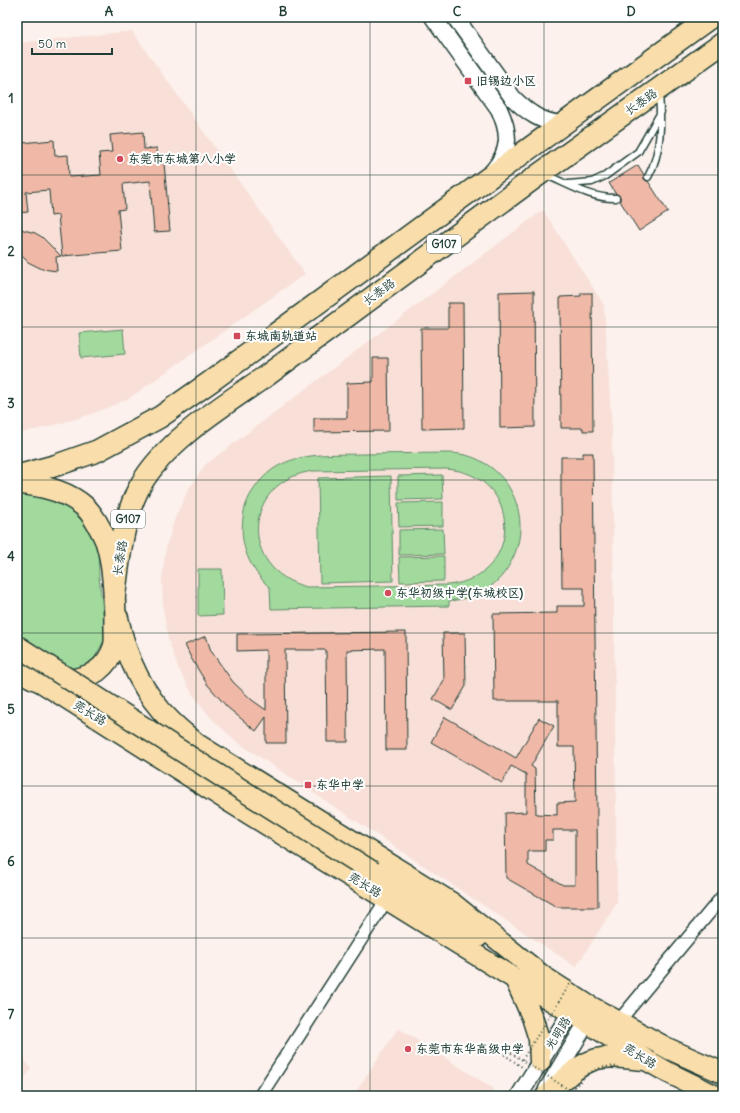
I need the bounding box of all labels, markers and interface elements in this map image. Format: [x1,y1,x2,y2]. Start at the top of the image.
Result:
text: A [105,3,114,20]
text: B [279,3,288,20]
text: C [453,3,462,20]
text: D [626,3,636,20]
scale bar [32,30,112,56]
text: 50 m [38,36,67,51]
place label: 旧锡边小区 [476,73,536,88]
marker: 旧锡边小区 [463,76,473,86]
street label: 长泰路 [622,85,660,118]
text: 1 [8,90,14,107]
place label: 东莞市东城第八小学 [128,151,236,166]
marker: 东莞市东城第八小学 [115,154,125,164]
road number: G107 [427,235,461,253]
text: 2 [7,243,15,260]
street label: 长泰路 [360,275,398,308]
place label: 东城南轨道站 [245,328,317,343]
marker: 东城南轨道站 [232,331,242,341]
text: 3 [7,395,15,412]
road number: G107 [111,510,145,528]
street label: 长泰路 [109,539,130,577]
text: 4 [7,548,15,565]
place label: 东华初级中学(东城校区) [396,585,524,601]
marker: 东华初级中学(东城校区) [383,588,393,598]
street label: 莞长路 [71,697,110,728]
text: 5 [7,701,15,718]
place label: 东华中学 [316,777,364,792]
marker: 东华中学 [303,780,313,790]
text: 6 [7,853,15,870]
street label: 莞长路 [346,869,385,900]
text: 7 [8,1006,15,1023]
street label: 光明路 [542,1013,573,1052]
street label: 莞长路 [621,1040,660,1071]
place label: 东莞市东华高级中学 [416,1041,524,1056]
marker: 东莞市东华高级中学 [403,1044,413,1054]

